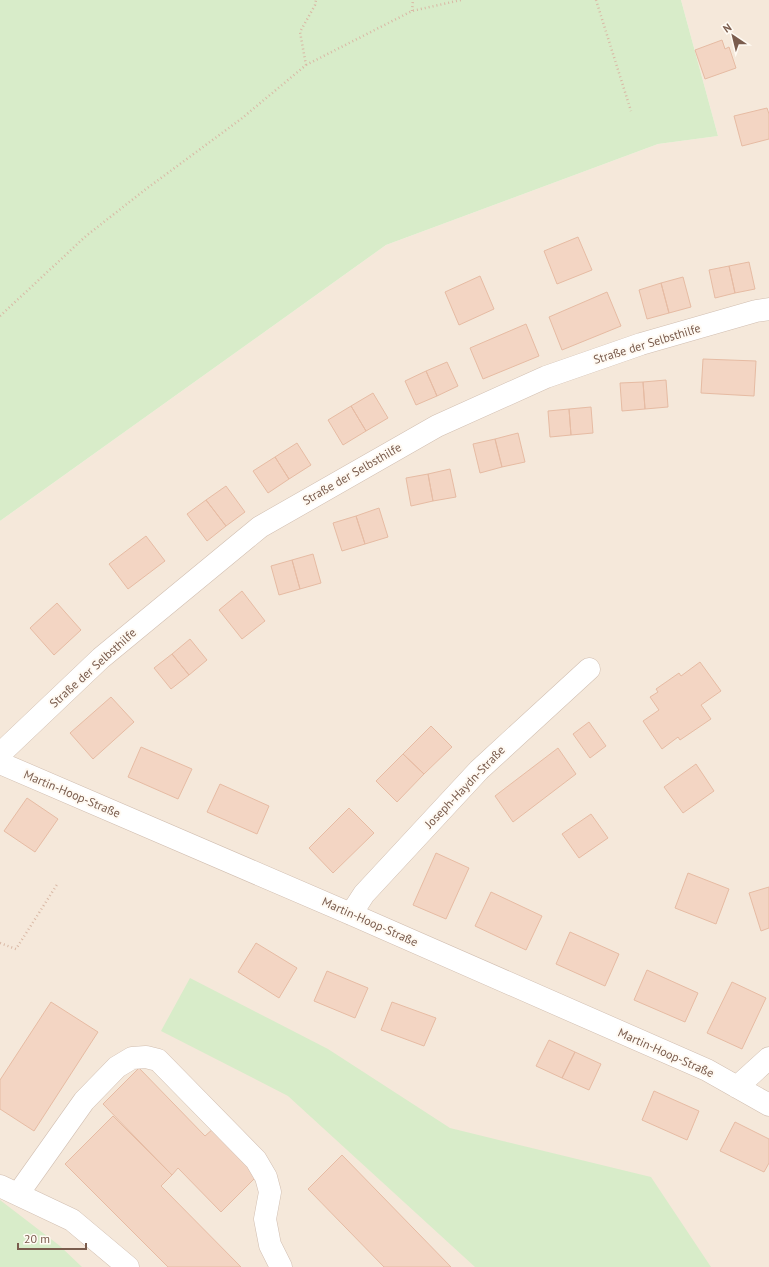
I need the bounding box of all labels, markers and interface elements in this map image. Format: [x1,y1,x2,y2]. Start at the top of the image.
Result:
north arrow [713,16,753,56]
text: N [720,20,734,36]
street label: Straße der Selbsthilfe [591,320,702,367]
street label: Straße der Selbsthilfe [300,439,404,508]
street label: Straße der Selbsthilfe [46,625,139,710]
street label: Joseph-Haydn-Straße [421,742,508,832]
street label: Martin-Hoop-Straße [22,766,123,821]
street label: Martin-Hoop-Straße [320,894,421,949]
street label: Martin-Hoop-Straße [616,1025,717,1080]
scale bar [18,1225,86,1251]
text: 20 m [24,1231,50,1246]

